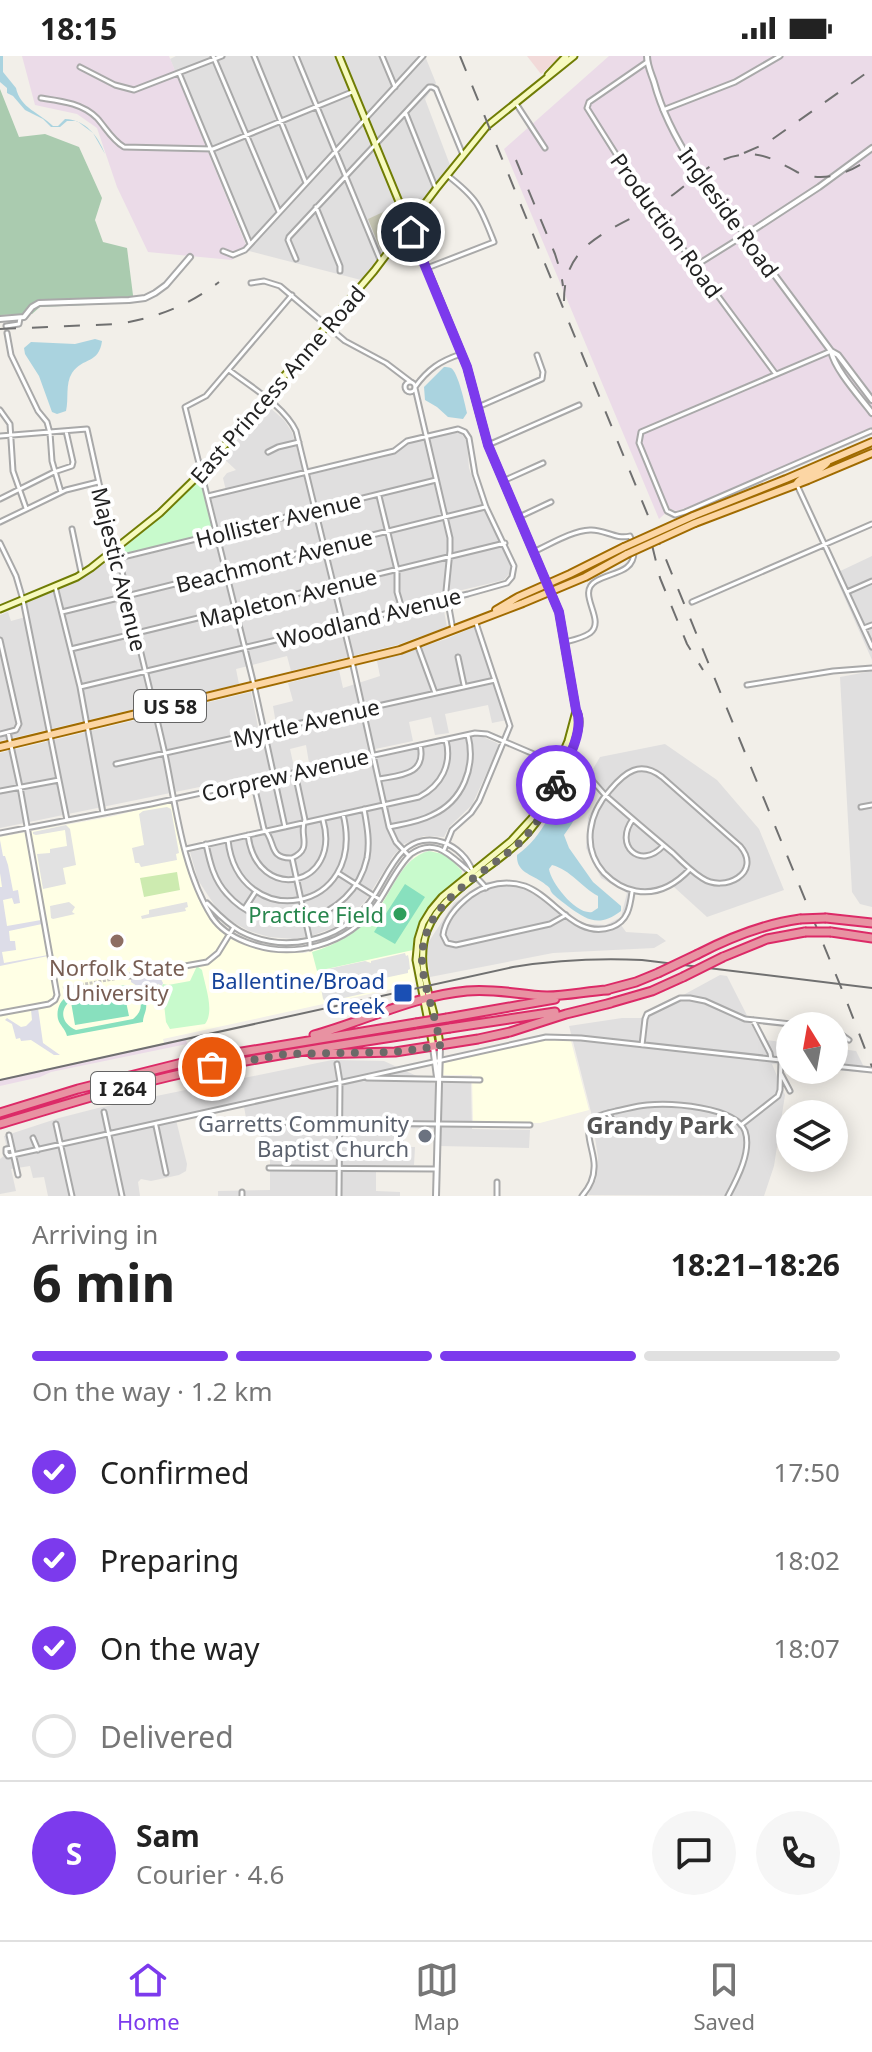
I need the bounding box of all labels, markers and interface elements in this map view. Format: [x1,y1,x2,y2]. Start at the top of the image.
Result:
text: 18:15 [40,8,117,49]
street label: Ingleside Road [672,141,786,283]
street label: Production Road [604,147,730,303]
pin [377,198,445,266]
icon: home [389,210,433,254]
street label: East Princess Anne Road [183,279,371,489]
street label: Majestic Avenue [85,484,155,654]
street label: Hollister Avenue [192,484,364,554]
street label: Beachmont Avenue [173,521,375,599]
street label: Mapleton Avenue [196,560,380,634]
street label: Woodland Avenue [274,580,464,654]
road number: US 58 [134,690,206,722]
street label: Myrtle Avenue [230,691,382,753]
street label: Corprew Avenue [198,740,372,808]
courier [516,745,596,825]
icon: bike [534,763,578,807]
place label: Practice Field [248,899,384,929]
marker: Practice Field [391,905,409,923]
marker: Norfolk State University [108,932,126,950]
place label: Norfolk State University [49,952,185,1007]
place label: Ballentine/Broad Creek [211,965,385,1020]
marker: Ballentine/Broad Creek [392,982,414,1004]
north arrow [776,1012,848,1084]
map controls [776,1012,848,1172]
pin [178,1033,246,1101]
icon: bag [190,1045,234,1089]
road number: I 264 [91,1072,155,1104]
button: layers [776,1100,848,1172]
place label: Garretts Community Baptist Church [198,1108,410,1163]
district label: Grandy Park [586,1108,734,1141]
marker: Garretts Community Baptist Church [416,1127,434,1145]
text: Arriving in [32,1216,158,1252]
text: 18:21–18:26 [671,1244,840,1285]
text: 6 min [32,1246,175,1317]
text: On the way · 1.2 km [32,1373,272,1409]
icon: check [32,1450,76,1494]
text: Confirmed [100,1452,250,1493]
text: 17:50 [774,1454,840,1490]
icon: check [32,1538,76,1582]
text: Preparing [100,1540,239,1581]
text: 18:02 [774,1542,840,1578]
icon: check [32,1626,76,1670]
text: On the way [100,1628,260,1669]
text: 18:07 [774,1630,840,1666]
text: Delivered [100,1716,234,1757]
button: chat [652,1811,736,1895]
button: phone [756,1811,840,1895]
text: Sam [136,1815,200,1856]
text: S [66,1833,82,1874]
text: Courier · 4.6 [136,1856,284,1892]
tab: Home [117,1958,180,2036]
tab: Map [414,1958,459,2036]
tab: Saved [693,1958,755,2036]

